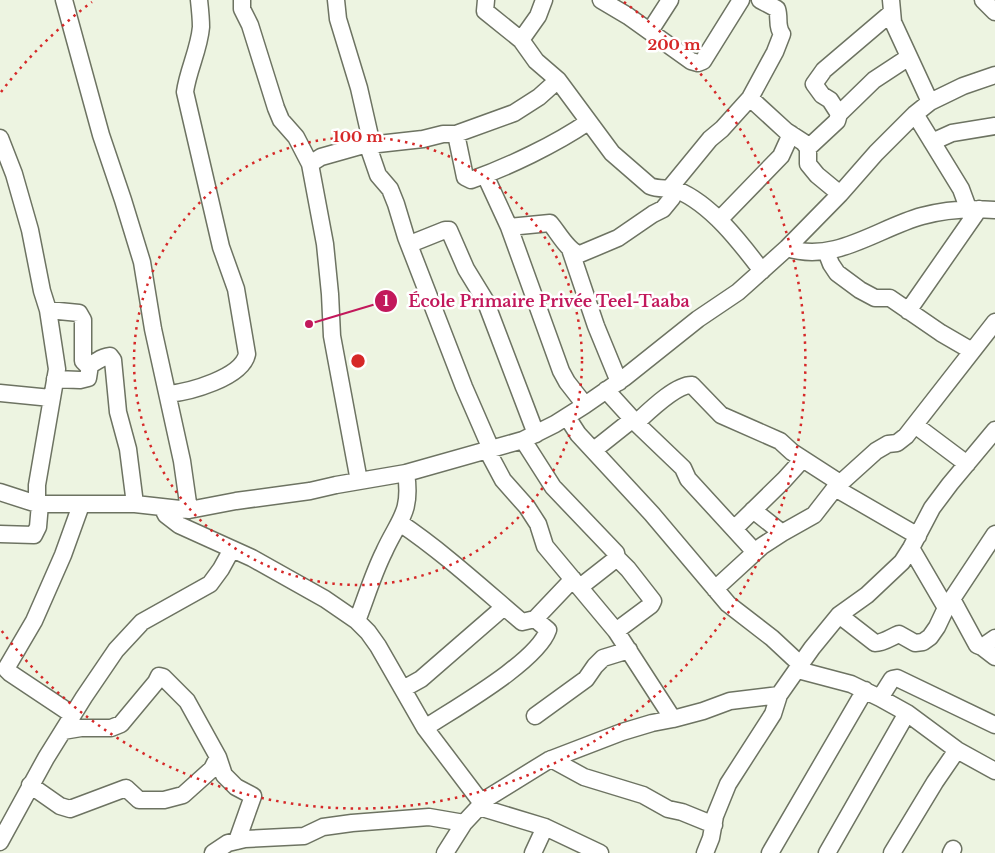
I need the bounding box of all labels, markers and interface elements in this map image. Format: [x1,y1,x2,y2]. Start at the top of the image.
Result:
text: 200 m [648,35,701,54]
text: 100 m [333,127,383,146]
callout: École Primaire Privée Teel-Taaba [373,285,700,316]
text: 1 [383,291,390,310]
text: École Primaire Privée Teel-Taaba [408,291,690,311]
centre of rings [349,352,367,370]

